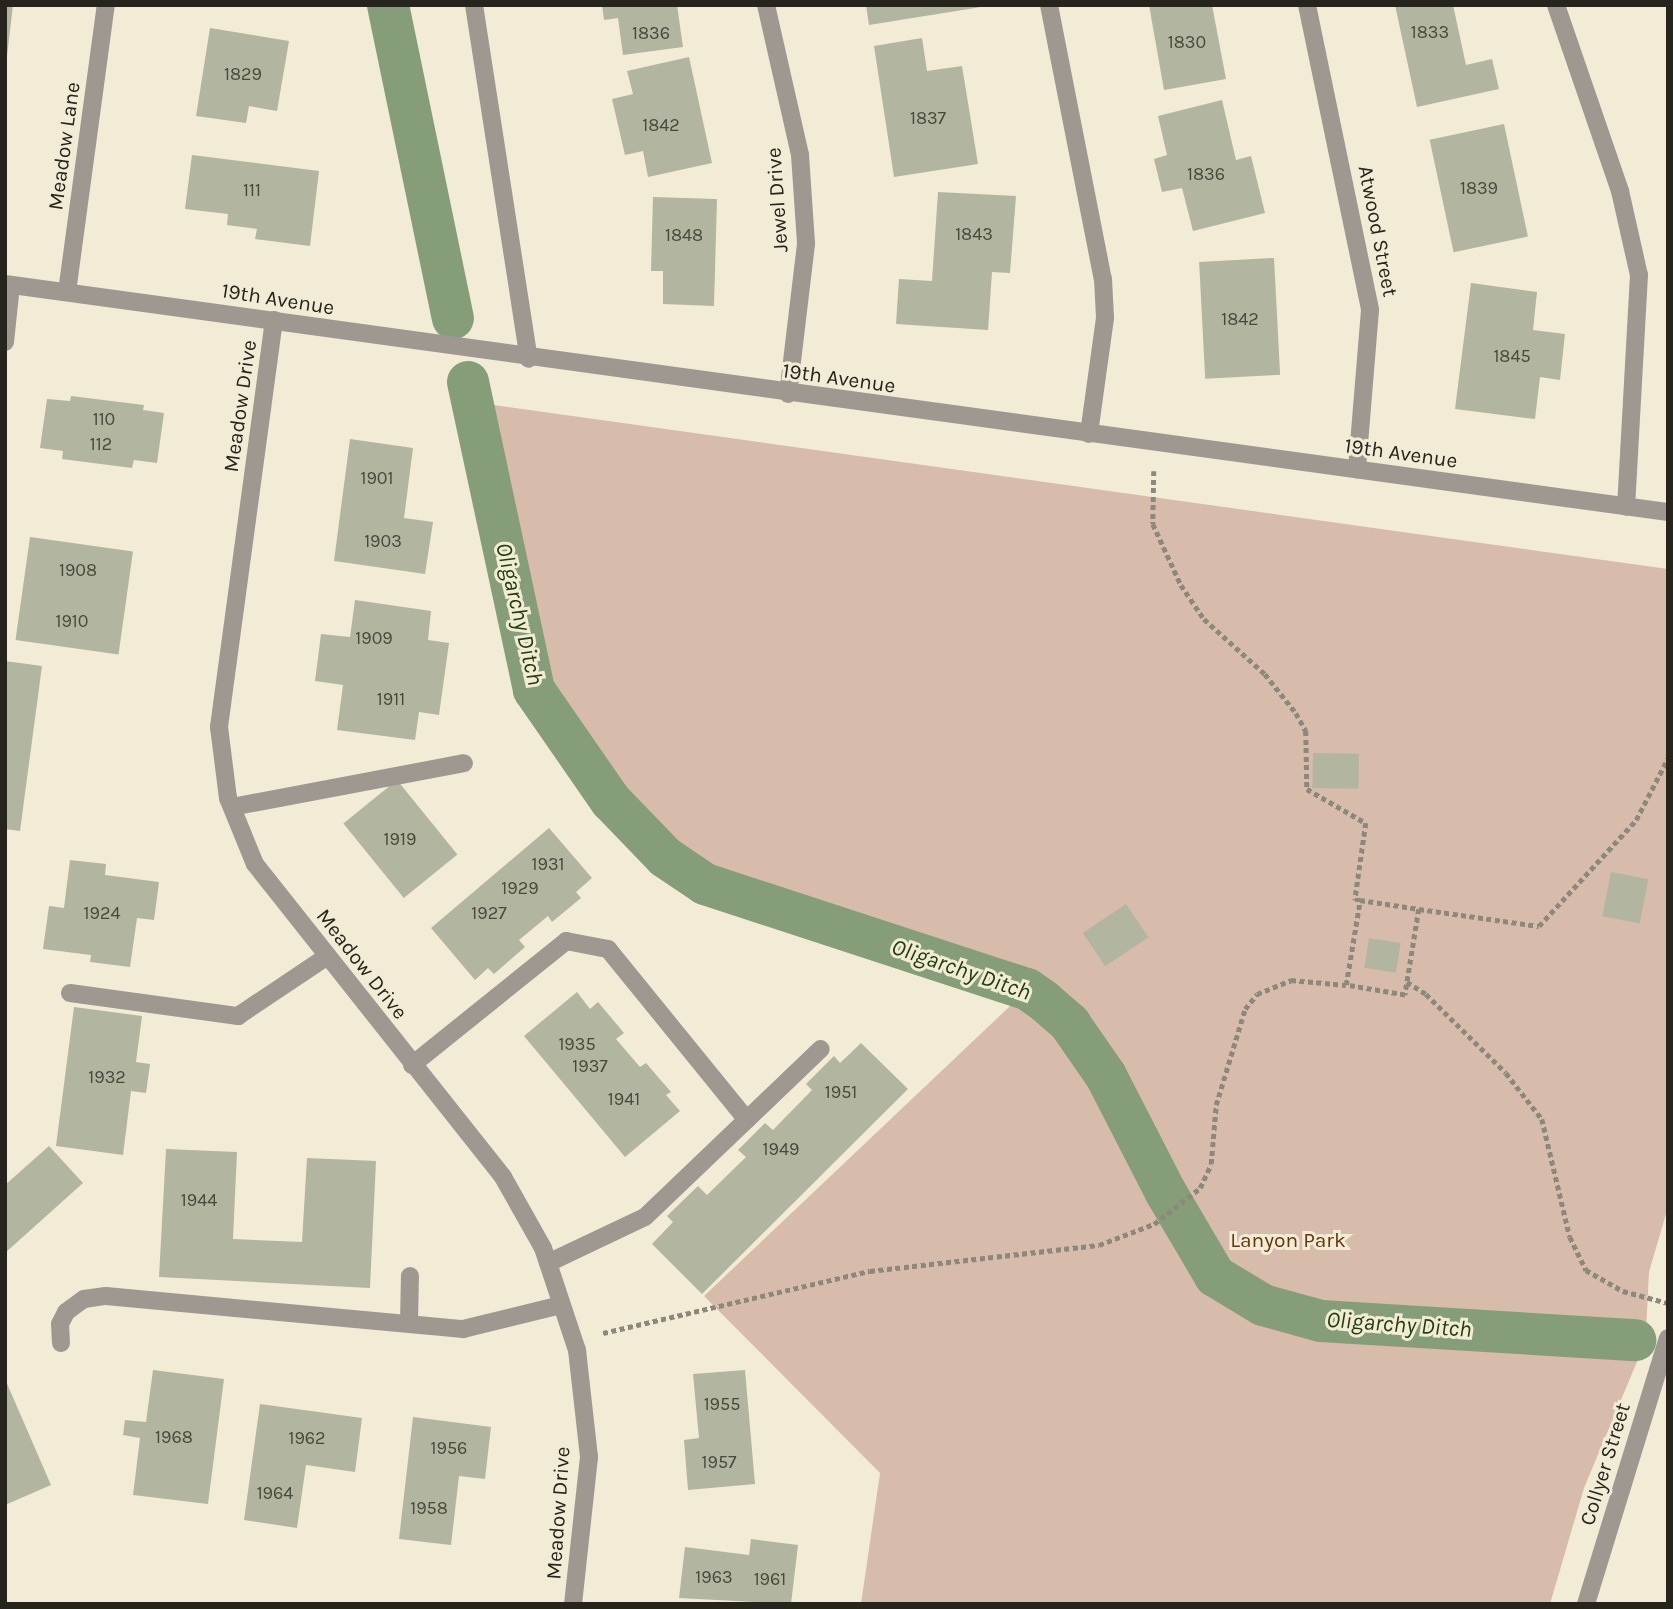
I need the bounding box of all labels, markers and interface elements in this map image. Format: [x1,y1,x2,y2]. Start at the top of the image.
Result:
house number: 1833 [1411,21,1449,43]
house number: 1836 [632,22,670,44]
house number: 1830 [1168,31,1206,53]
house number: 1829 [224,63,262,85]
street label: Meadow Lane [43,80,85,212]
house number: 1837 [910,107,946,129]
house number: 1842 [642,114,680,136]
street label: Jewel Drive [761,147,793,253]
house number: 1836 [1187,163,1225,185]
street label: Atwood Street [1353,163,1403,299]
house number: 1839 [1460,177,1498,199]
house number: 111 [243,179,261,201]
house number: 1843 [955,223,993,245]
house number: 1848 [665,224,703,246]
street label: 19th Avenue [220,278,336,320]
house number: 1842 [1221,308,1259,330]
street label: Meadow Drive [218,338,262,474]
house number: 1845 [1493,345,1531,367]
street label: 19th Avenue [781,358,897,398]
house number: 110 [93,408,115,430]
house number: 112 [90,433,112,455]
street label: 19th Avenue [1343,433,1459,473]
house number: 1901 [360,467,394,489]
house number: 1903 [364,530,402,552]
water label: Oligarchy Ditch [489,540,549,688]
house number: 1908 [59,559,97,581]
house number: 1910 [55,610,89,632]
house number: 1909 [355,627,393,649]
house number: 1911 [377,688,405,710]
house number: 1919 [384,828,416,850]
house number: 1931 [532,853,564,875]
house number: 1929 [501,877,539,899]
house number: 1924 [84,902,120,924]
house number: 1927 [471,902,507,924]
street label: Meadow Drive [311,904,413,1024]
water label: Oligarchy Ditch [888,933,1034,1007]
house number: 1935 [558,1033,596,1055]
house number: 1937 [572,1055,608,1077]
house number: 1932 [88,1066,126,1088]
house number: 1951 [825,1081,857,1103]
house number: 1941 [608,1088,640,1110]
house number: 1949 [763,1138,799,1160]
house number: 1944 [181,1189,217,1211]
park label: Lanyon Park [1230,1227,1346,1253]
water label: Oligarchy Ditch [1326,1306,1472,1344]
house number: 1955 [704,1393,740,1415]
street label: Collyer Street [1574,1400,1636,1528]
house number: 1968 [155,1426,193,1448]
house number: 1962 [288,1427,326,1449]
house number: 1956 [431,1437,467,1459]
street label: Meadow Drive [541,1446,575,1580]
house number: 1957 [701,1451,737,1473]
house number: 1964 [257,1482,293,1504]
house number: 1958 [410,1497,448,1519]
house number: 1963 [695,1566,733,1588]
house number: 1961 [754,1568,786,1590]

